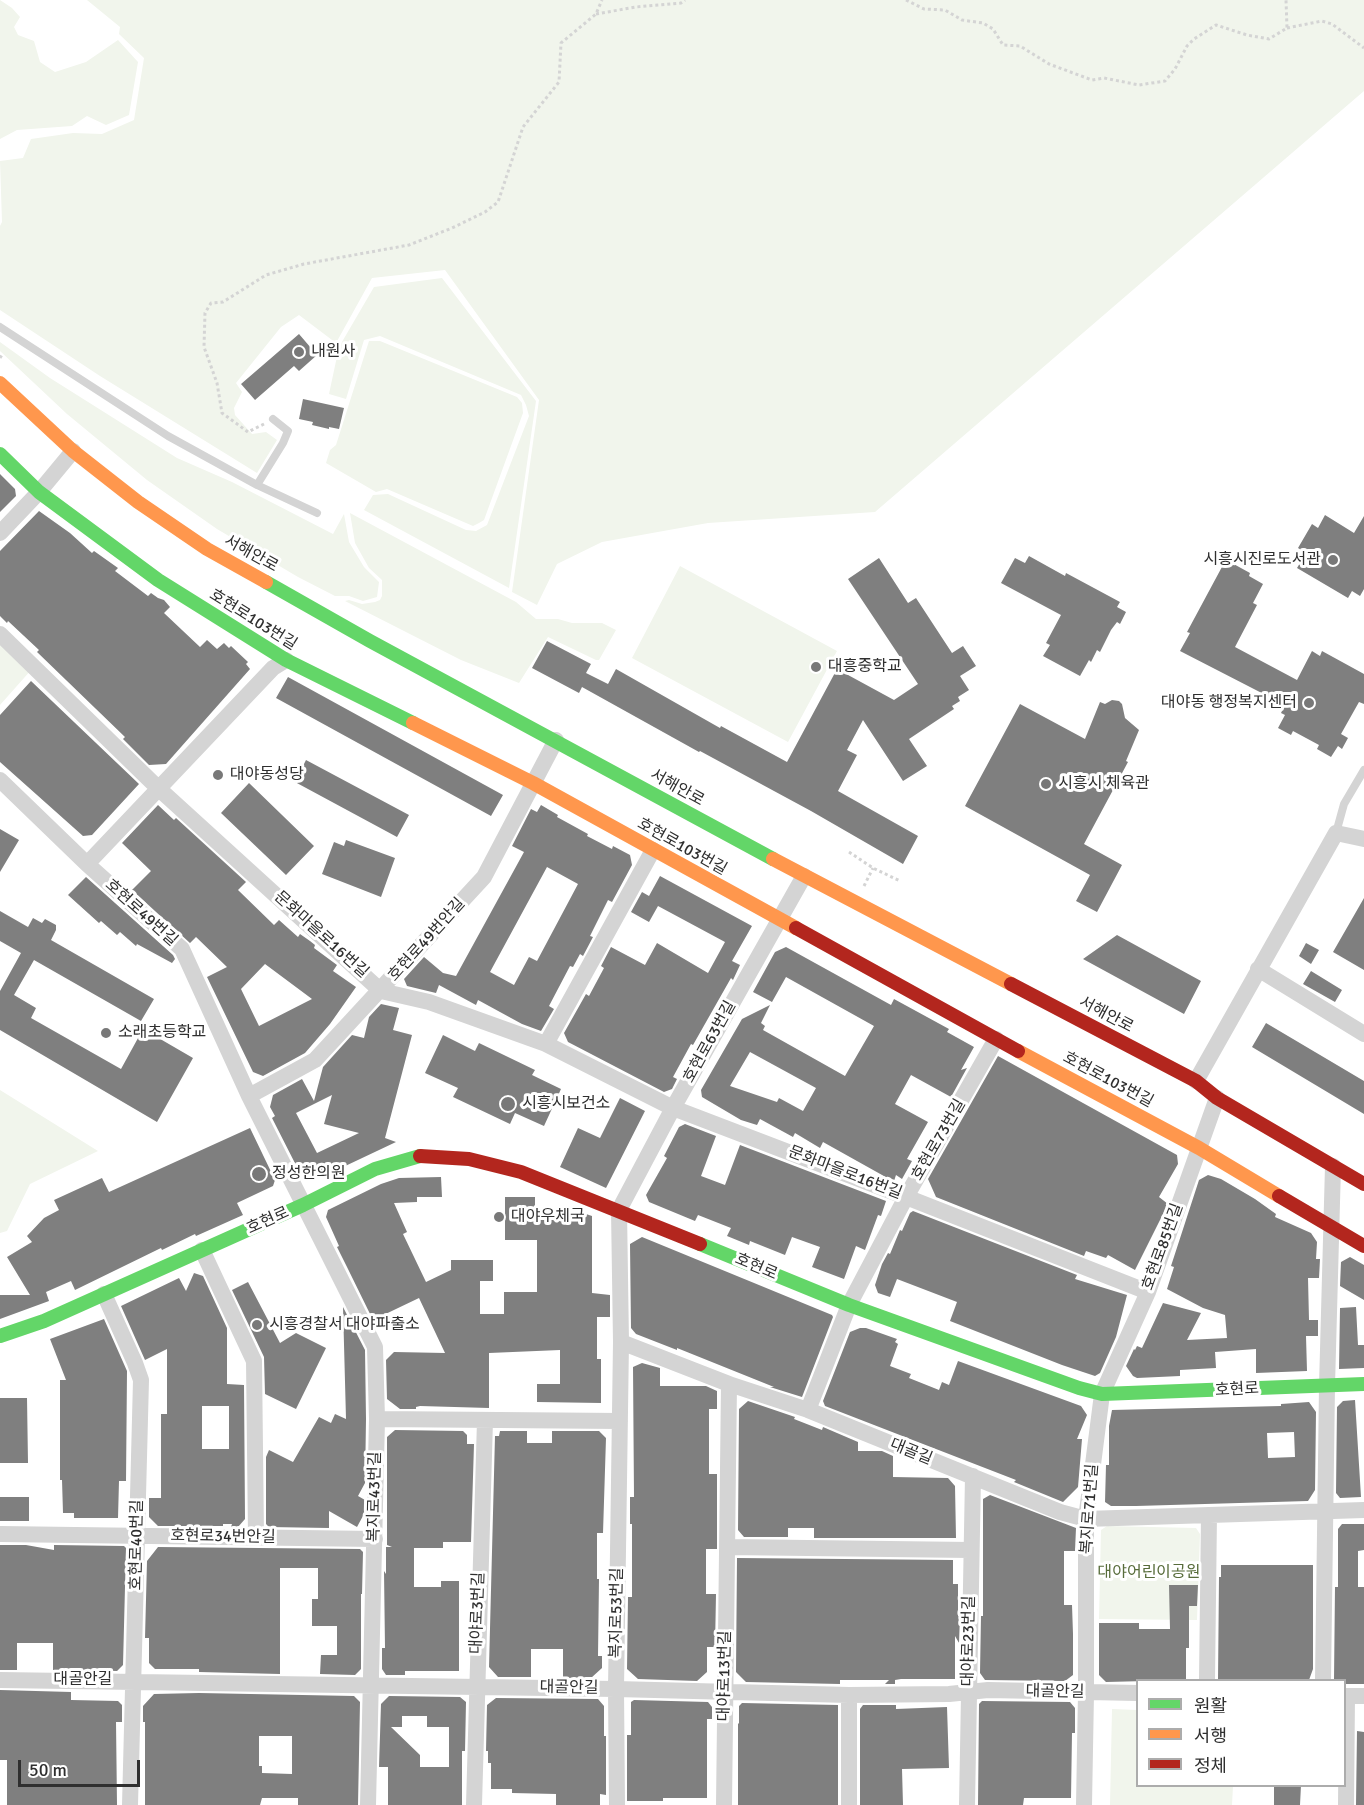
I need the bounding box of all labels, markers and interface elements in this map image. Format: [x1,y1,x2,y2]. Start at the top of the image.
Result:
place label: 내원사 [311,342,355,362]
marker: 내원사 [292,345,306,359]
street label: 서해안로 [221,531,281,577]
place label: 시흥시진로도서관 [1203,550,1321,570]
marker: 시흥시진로도서관 [1326,553,1340,567]
street label: 호현로103번길 [206,585,300,655]
place label: 대흥중학교 [828,657,902,677]
marker: 대흥중학교 [809,660,823,674]
place label: 대야동 행정복지센터 [1161,693,1297,713]
marker: 대야동 행정복지센터 [1302,696,1316,710]
place label: 대야동성당 [230,765,304,785]
street label: 서해안로 [647,765,707,811]
marker: 대야동성당 [211,768,225,782]
place label: 시흥시 체육관 [1058,774,1150,794]
marker: 시흥시 체육관 [1039,777,1053,791]
street label: 호현로103번길 [634,814,730,880]
street label: 호현로49번길 [101,875,181,951]
street label: 문화마을로16번길 [270,888,372,982]
street label: 호현로49번안길 [385,894,469,986]
street label: 서해안로 [1075,993,1137,1037]
street label: 호현로63번길 [680,998,740,1086]
place label: 소래초등학교 [118,1023,206,1043]
marker: 소래초등학교 [99,1026,113,1040]
street label: 호현로103번길 [1060,1048,1156,1112]
place label: 시흥시보건소 [522,1094,610,1114]
marker: 시흥시보건소 [499,1095,517,1113]
street label: 호현로73번길 [908,1096,970,1184]
street label: 문화마을로16번길 [785,1142,905,1204]
place label: 정성한의원 [272,1164,346,1184]
marker: 정성한의원 [250,1165,268,1183]
street label: 호현로85번길 [1138,1201,1188,1293]
street label: 호현로 [244,1203,292,1239]
place label: 대야우체국 [511,1207,585,1227]
marker: 대야우체국 [492,1210,506,1224]
street label: 호현로 [732,1250,780,1284]
place label: 시흥경찰서 대야파출소 [269,1315,420,1335]
marker: 시흥경찰서 대야파출소 [250,1318,264,1332]
street label: 호현로 [1214,1379,1260,1401]
street label: 대골길 [887,1435,935,1469]
street label: 복지로43번길 [365,1451,385,1543]
street label: 복지로71번길 [1077,1463,1103,1555]
street label: 호현로40번길 [127,1499,147,1591]
street label: 호현로34번안길 [170,1526,276,1548]
park label: 대야어린이공원 [1097,1563,1201,1583]
street label: 복지로53번길 [607,1567,627,1659]
street label: 대야로3번길 [467,1572,489,1654]
street label: 대야로23번길 [959,1595,979,1687]
street label: 대야로13번길 [715,1630,735,1722]
street label: 대골안길 [54,1670,112,1690]
street label: 대골안길 [539,1678,599,1698]
legend [1136,1679,1346,1787]
street label: 대골안길 [1025,1682,1085,1702]
text: 원활 [1194,1695,1227,1717]
text: 서행 [1194,1725,1227,1747]
scale bar [21,1748,142,1786]
text: 정체 [1194,1755,1227,1777]
text: 50 m [29,1759,67,1781]

